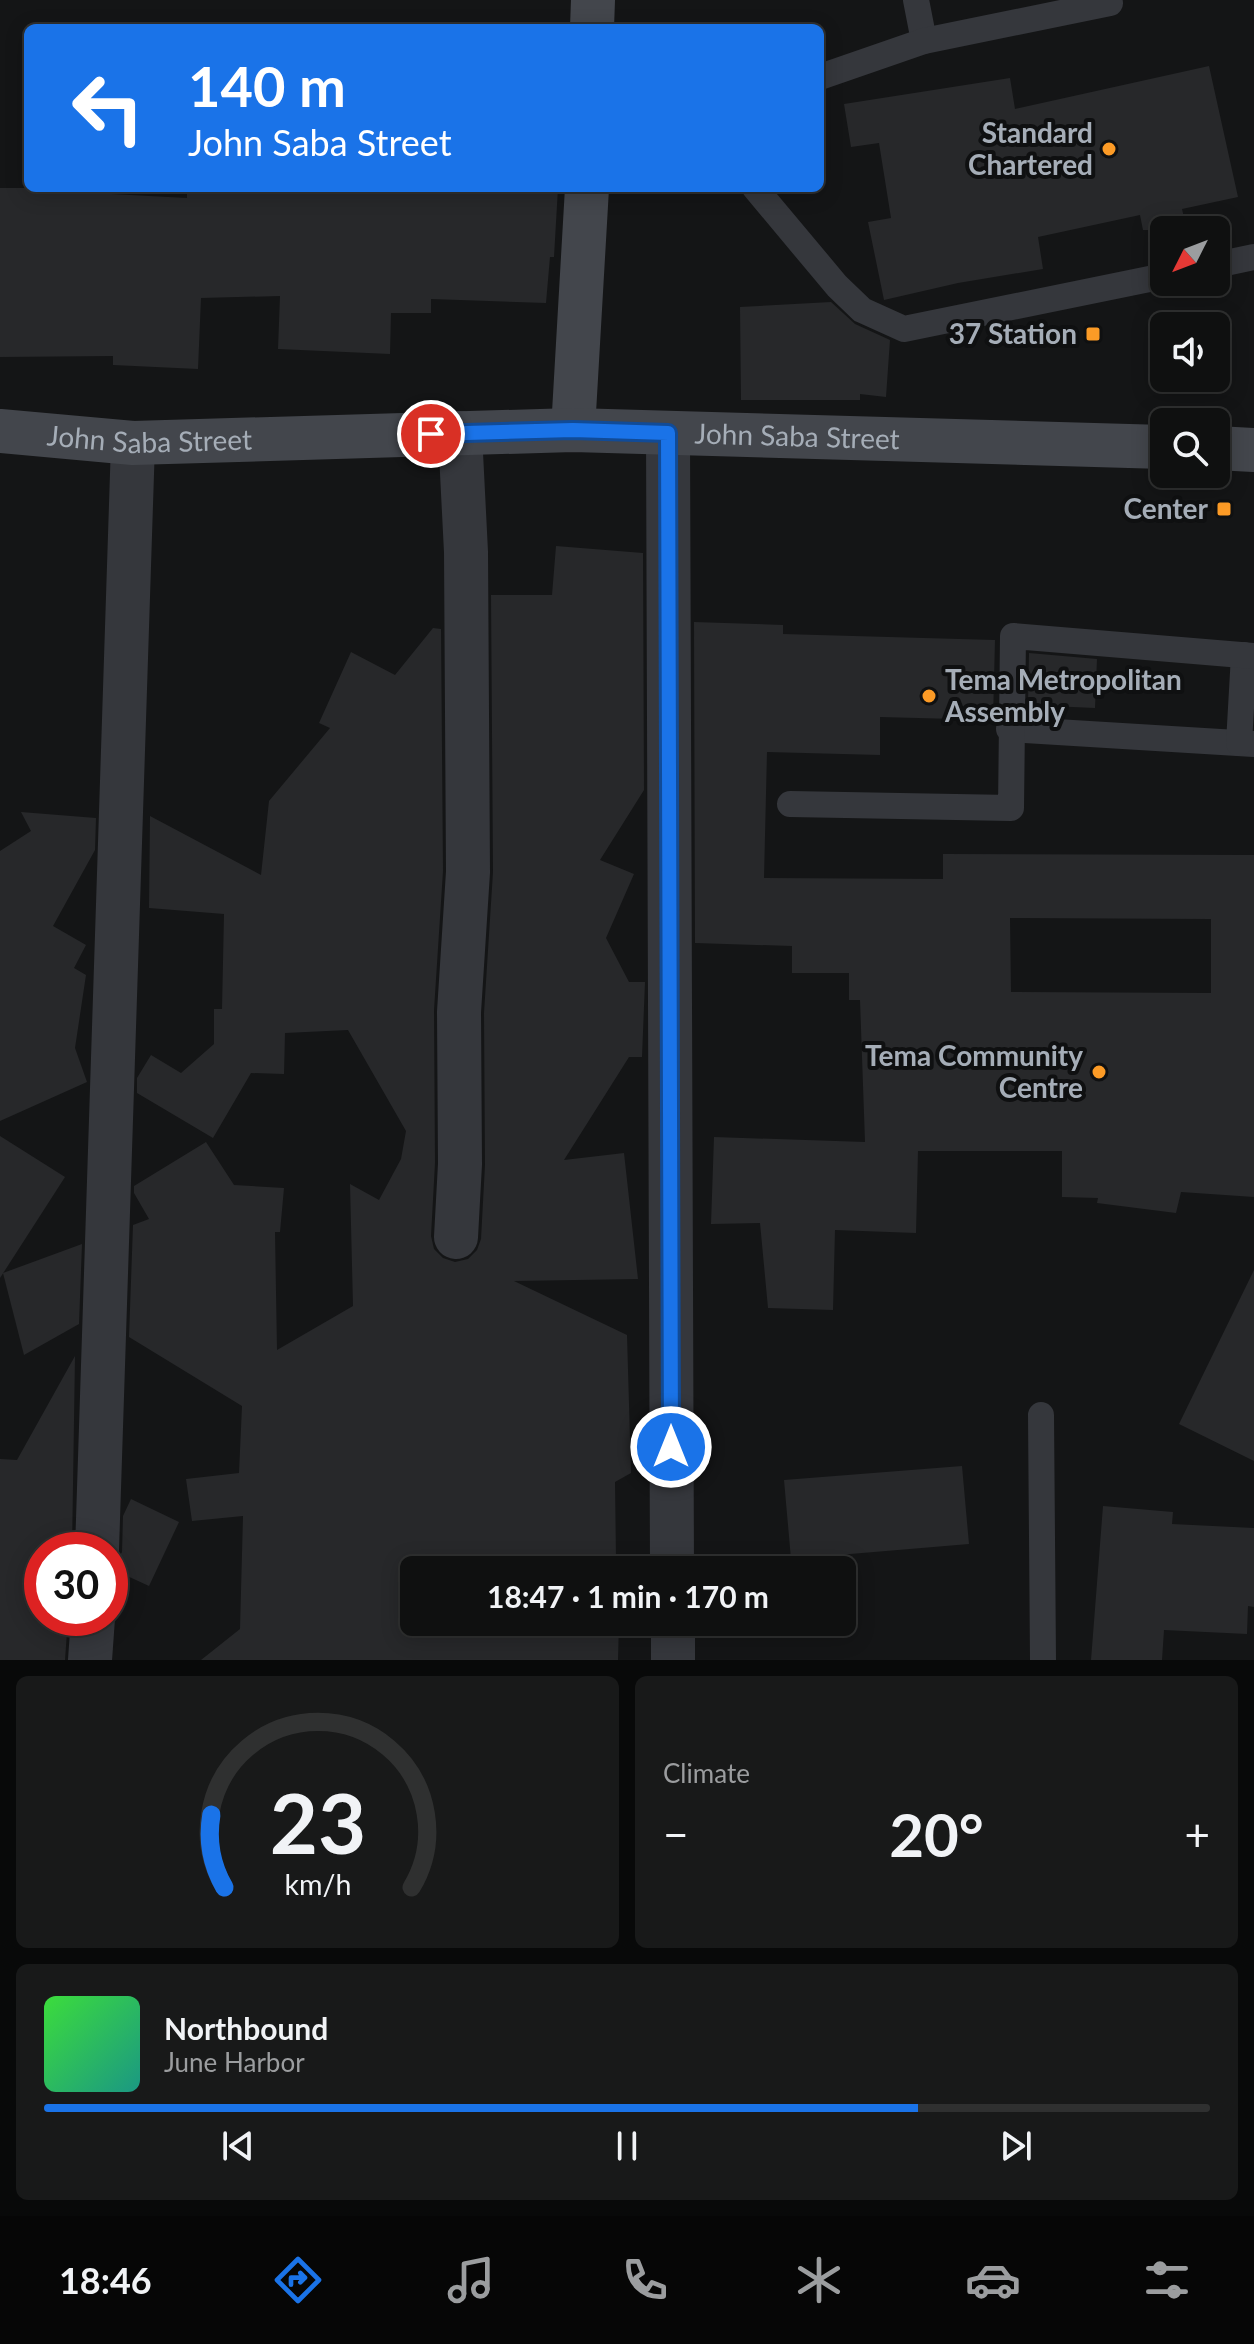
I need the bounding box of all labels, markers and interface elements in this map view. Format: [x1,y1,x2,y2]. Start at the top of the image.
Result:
text: 140 m [188,52,346,119]
icon: left [56,56,160,160]
place label: Standard Chartered [968,115,1093,181]
text: John Saba Street [188,120,452,164]
marker: Standard Chartered [1100,140,1118,158]
north arrow [1150,216,1230,296]
map controls [1150,216,1230,488]
button: sound [1150,312,1230,392]
place label: 37 Station [949,316,1077,350]
marker: 37 Station [1084,325,1102,343]
pin [397,400,465,468]
button: search [1150,408,1230,488]
icon: arrive [409,412,453,456]
street label: John Saba Street [694,416,900,455]
street label: John Saba Street [46,417,252,459]
place label: Center [1124,491,1209,525]
marker: Center [1215,500,1233,518]
place label: Tema Metropolitan Assembly [944,662,1182,728]
marker: Tema Metropolitan Assembly [920,687,938,705]
place label: Tema Community Centre [865,1038,1083,1104]
marker: Tema Community Centre [1090,1063,1108,1081]
position arrow [629,1405,713,1489]
speed limit sign: 30 [24,1532,128,1636]
text: 18:47 · 1 min · 170 m [487,1578,769,1614]
text: Climate [663,1757,750,1789]
text: 23 [269,1772,366,1872]
text: 20° [889,1798,984,1870]
text: − [663,1808,689,1860]
text: + [1184,1808,1210,1860]
text: km/h [284,1867,351,1901]
text: Northbound [164,2010,328,2046]
text: June Harbor [164,2046,305,2078]
icon: previous [216,2124,260,2168]
icon: pause [605,2124,649,2168]
icon: next [994,2124,1038,2168]
icon: directions [270,2252,326,2308]
icon: music [443,2252,499,2308]
icon: phone [617,2252,673,2308]
icon: climate [791,2252,847,2308]
icon: car [965,2252,1021,2308]
icon: filters [1139,2252,1195,2308]
text: 18:46 [59,2258,152,2302]

